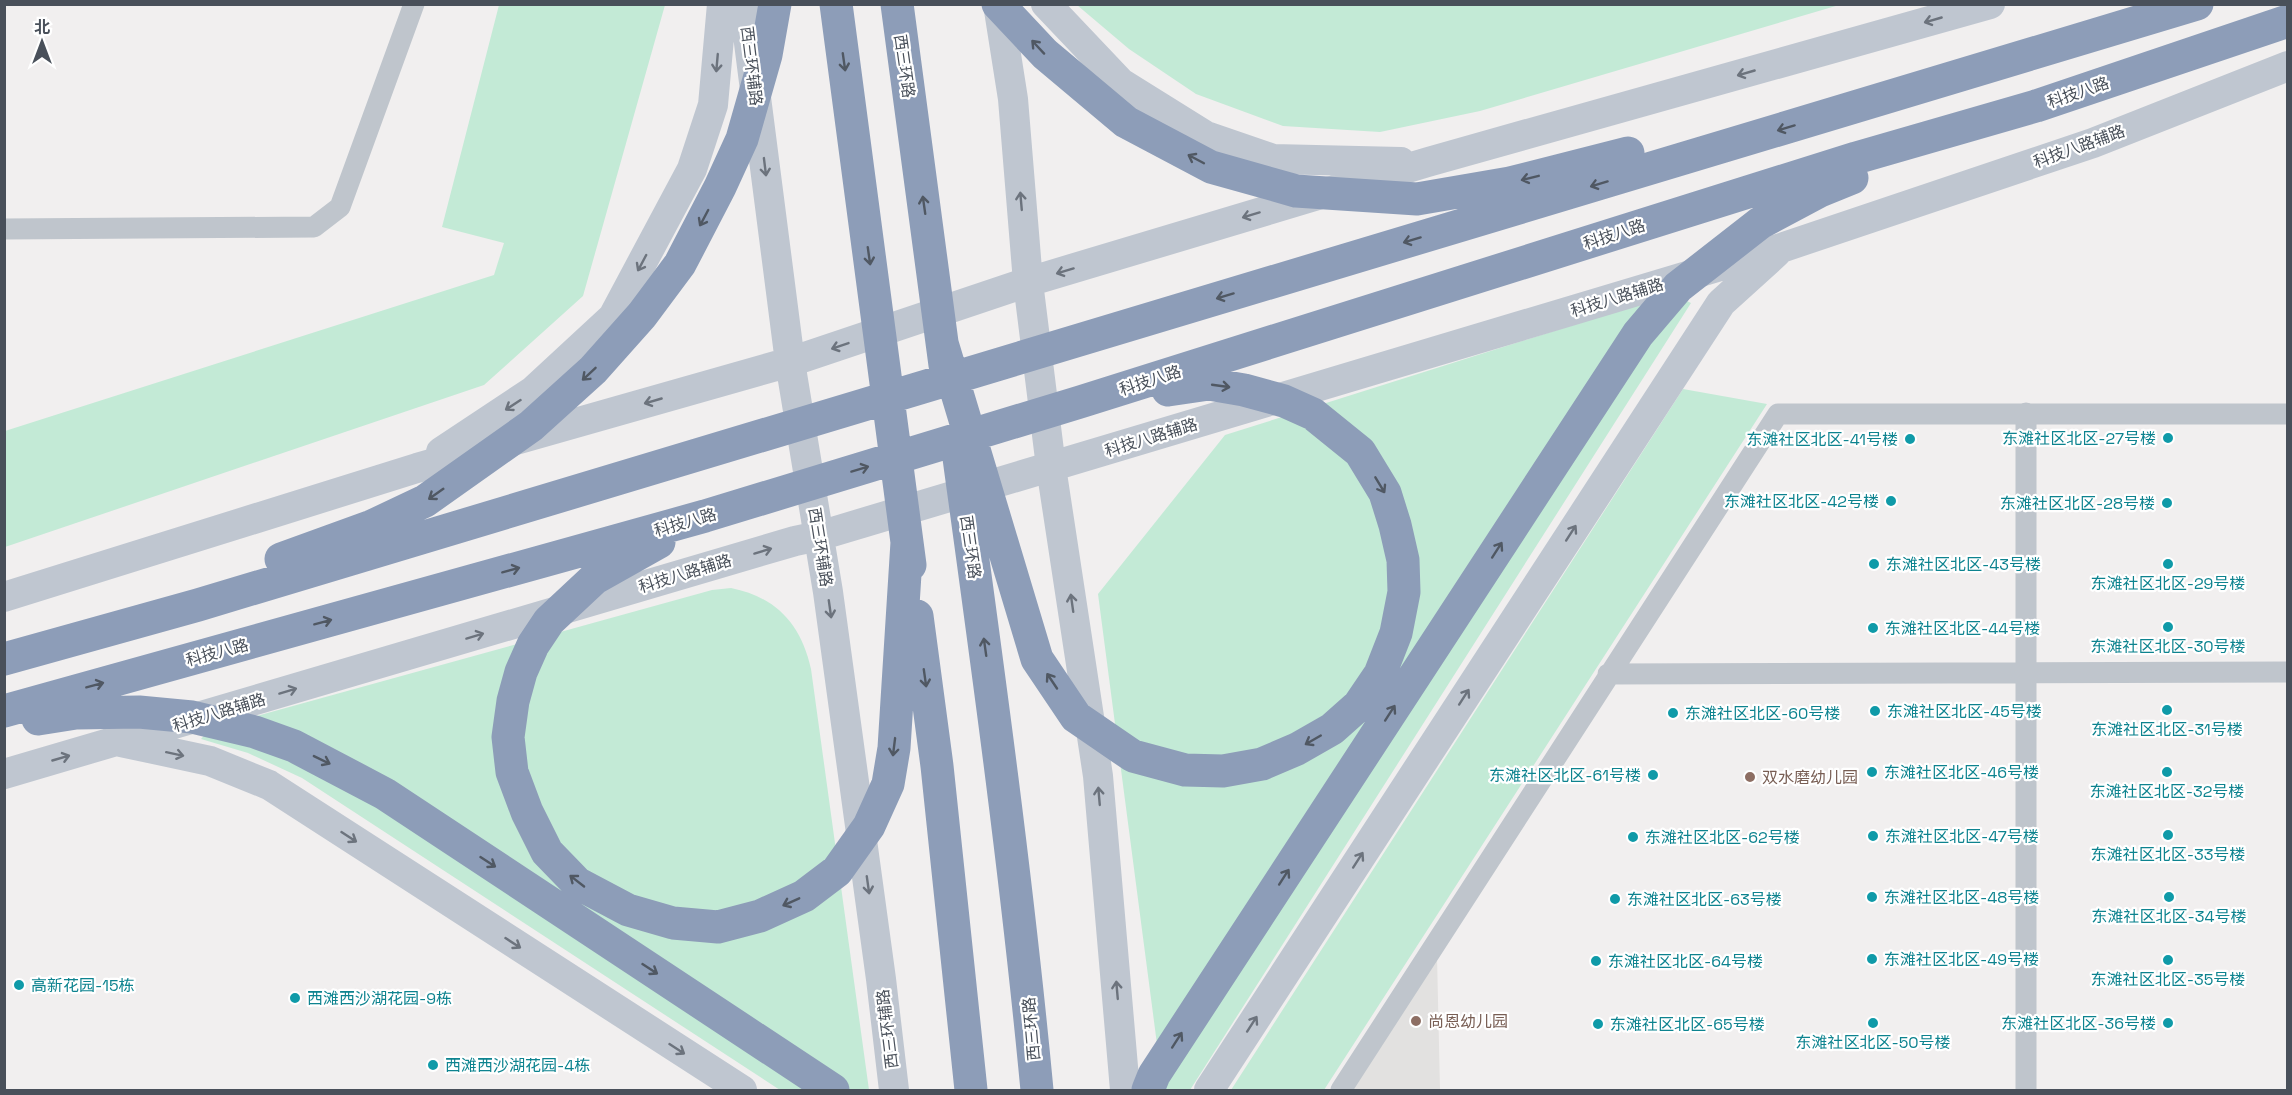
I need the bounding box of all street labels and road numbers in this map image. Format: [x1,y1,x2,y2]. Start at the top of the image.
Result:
street label: 西三环辅路 [736,25,767,107]
street label: 西三环路 [890,33,919,99]
street label: 科技八路 [2044,72,2112,113]
street label: 科技八路辅路 [2030,120,2128,173]
street label: 科技八路 [1580,215,1648,254]
street label: 科技八路辅路 [1568,273,1666,322]
street label: 科技八路 [1116,361,1184,400]
street label: 科技八路辅路 [1102,413,1200,462]
street label: 科技八路 [651,504,719,541]
street label: 西三环辅路 [804,506,837,588]
street label: 西三环路 [956,514,985,580]
street label: 科技八路辅路 [636,549,734,598]
street label: 科技八路 [183,634,251,671]
street label: 科技八路辅路 [170,688,268,737]
street label: 西三环辅路 [872,988,903,1070]
street label: 西三环路 [1018,996,1045,1062]

